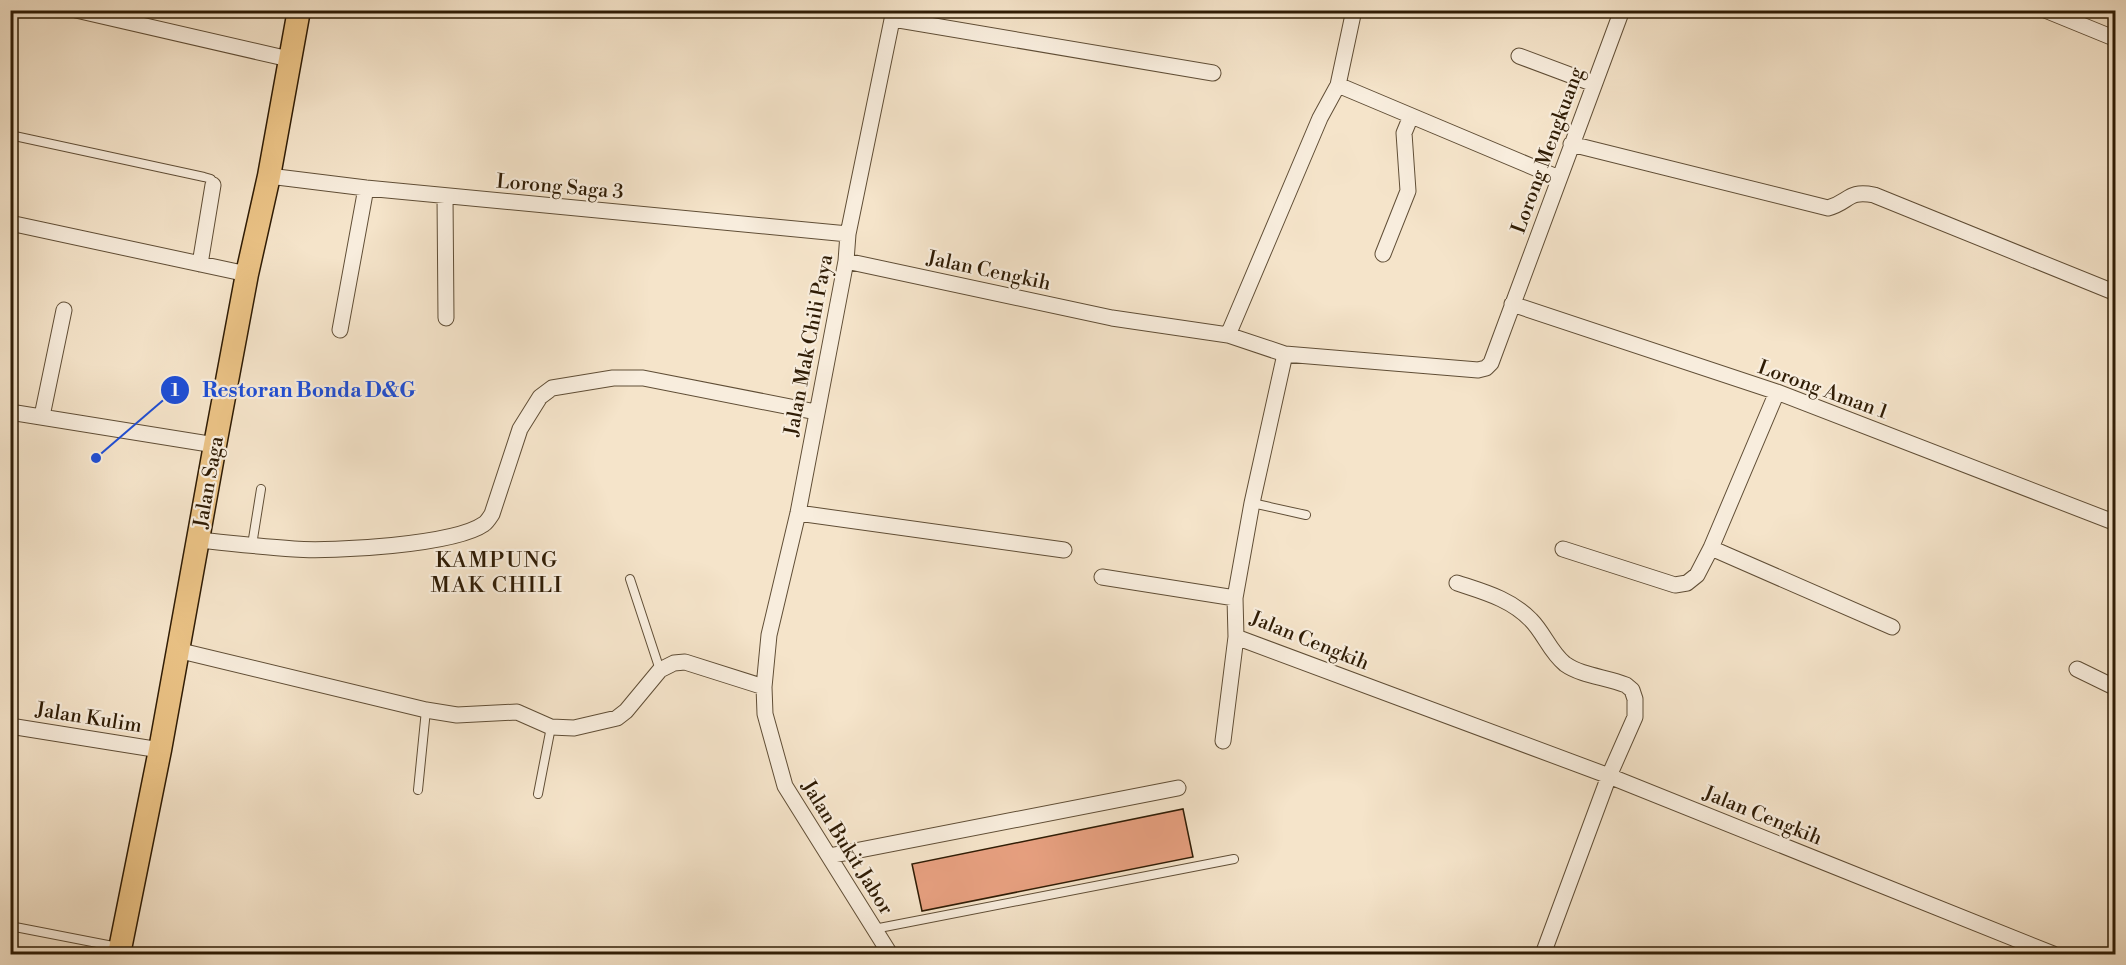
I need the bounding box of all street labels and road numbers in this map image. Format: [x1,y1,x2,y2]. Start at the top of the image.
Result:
street label: Lorong Mengkuang [1507,63,1590,237]
street label: Lorong Saga 3 [495,169,625,206]
street label: Jalan Cengkih [924,246,1053,297]
street label: Jalan Mak Chili Paya [779,252,839,439]
street label: Lorong Aman 1 [1754,355,1891,426]
street label: Jalan Saga [189,434,230,531]
street label: Jalan Cengkih [1246,606,1372,677]
street label: Jalan Kulim [33,698,144,739]
street label: Jalan Bukit Jabor [795,775,898,920]
street label: Jalan Cengkih [1699,781,1825,852]

